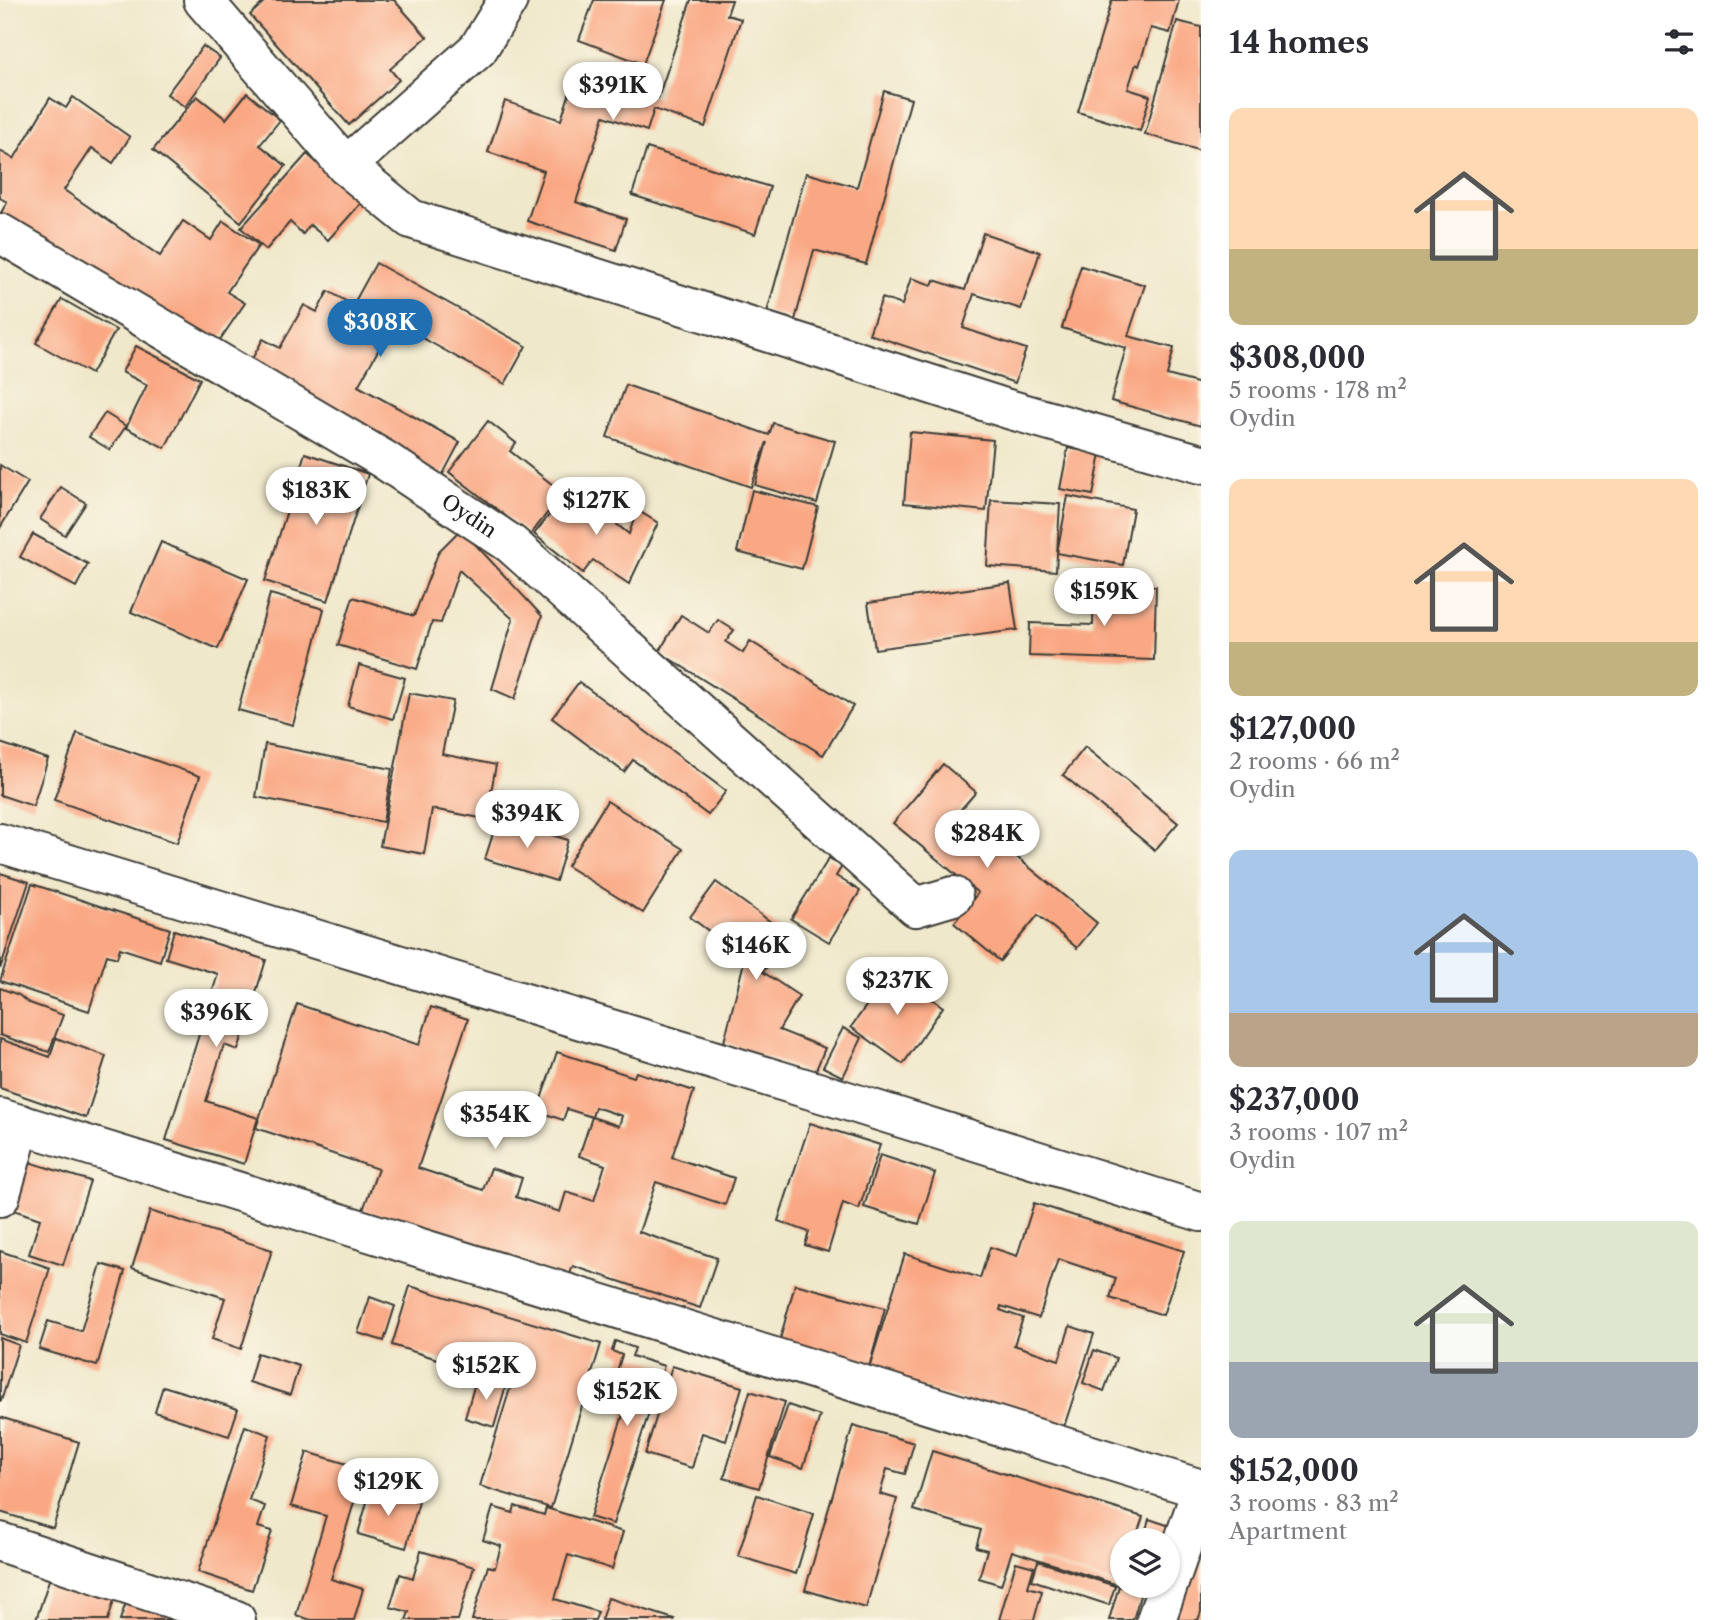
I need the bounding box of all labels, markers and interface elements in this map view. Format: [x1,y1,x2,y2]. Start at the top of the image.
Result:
icon: filters [1660,23,1698,61]
text: 14 homes [1229,24,1369,61]
pin: $391K [564,62,662,122]
text: $391K [579,71,647,99]
icon: home [1401,153,1527,279]
pin: $308K [331,300,429,359]
text: $308K [343,308,417,336]
text: $308,000 [1229,339,1366,376]
text: 5 rooms · 178 m² [1229,376,1407,404]
text: Oydin [1229,404,1296,432]
pin: $183K [267,468,365,527]
text: $183K [282,476,350,504]
pin: $127K [547,477,645,537]
text: $127K [562,486,630,514]
street label: Oydin [437,488,502,543]
icon: home [1401,524,1527,650]
pin: $159K [1055,568,1153,628]
text: $159K [1070,577,1138,605]
text: $127,000 [1229,710,1356,747]
text: 2 rooms · 66 m² [1229,747,1400,775]
text: Oydin [1229,775,1296,803]
pin: $394K [478,790,576,850]
text: $394K [491,799,563,827]
pin: $284K [938,810,1036,870]
text: $284K [951,819,1023,847]
icon: home [1401,895,1527,1021]
pin: $146K [707,922,805,982]
text: $146K [722,931,790,959]
pin: $237K [848,958,946,1017]
text: $237K [862,966,932,994]
pin: $396K [167,990,265,1049]
text: $396K [180,998,252,1026]
text: $237,000 [1229,1081,1360,1118]
pin: $354K [446,1092,544,1151]
text: $354K [460,1100,530,1128]
text: 3 rooms · 107 m² [1229,1118,1408,1146]
text: Oydin [1229,1146,1296,1174]
icon: home [1401,1266,1527,1392]
pin: $152K [437,1342,535,1402]
text: $152K [452,1351,520,1379]
pin: $152K [578,1368,676,1428]
text: $152K [593,1377,661,1405]
text: $152,000 [1229,1452,1359,1489]
pin: $129K [339,1458,437,1518]
text: $129K [354,1467,422,1495]
text: 3 rooms · 83 m² [1229,1489,1399,1517]
text: Apartment [1229,1517,1347,1545]
map controls [1110,1528,1180,1598]
button: layers [1110,1528,1180,1598]

